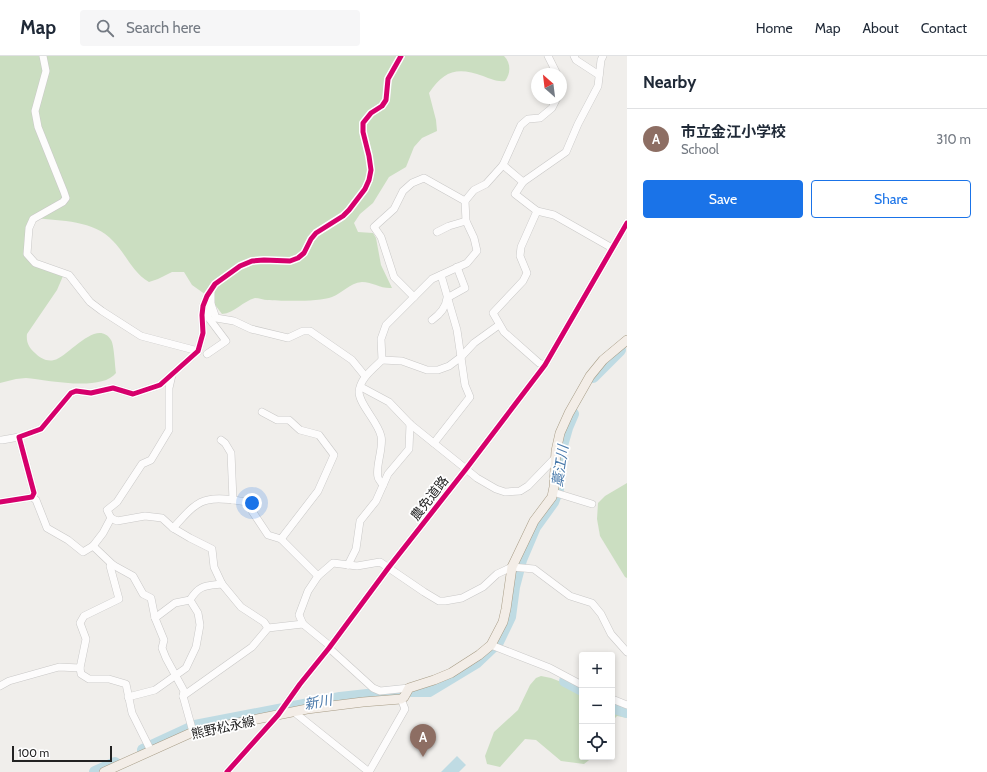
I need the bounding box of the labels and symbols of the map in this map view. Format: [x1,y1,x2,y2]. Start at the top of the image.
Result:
north arrow [531,68,567,104]
water label: 藁江川 [548,442,572,488]
street label: 農免道路 [407,473,451,523]
your location [242,493,262,513]
water label: 新川 [303,690,335,714]
street label: 熊野松永線 [190,712,256,742]
pin: A [410,724,436,757]
scale bar [12,744,112,763]

